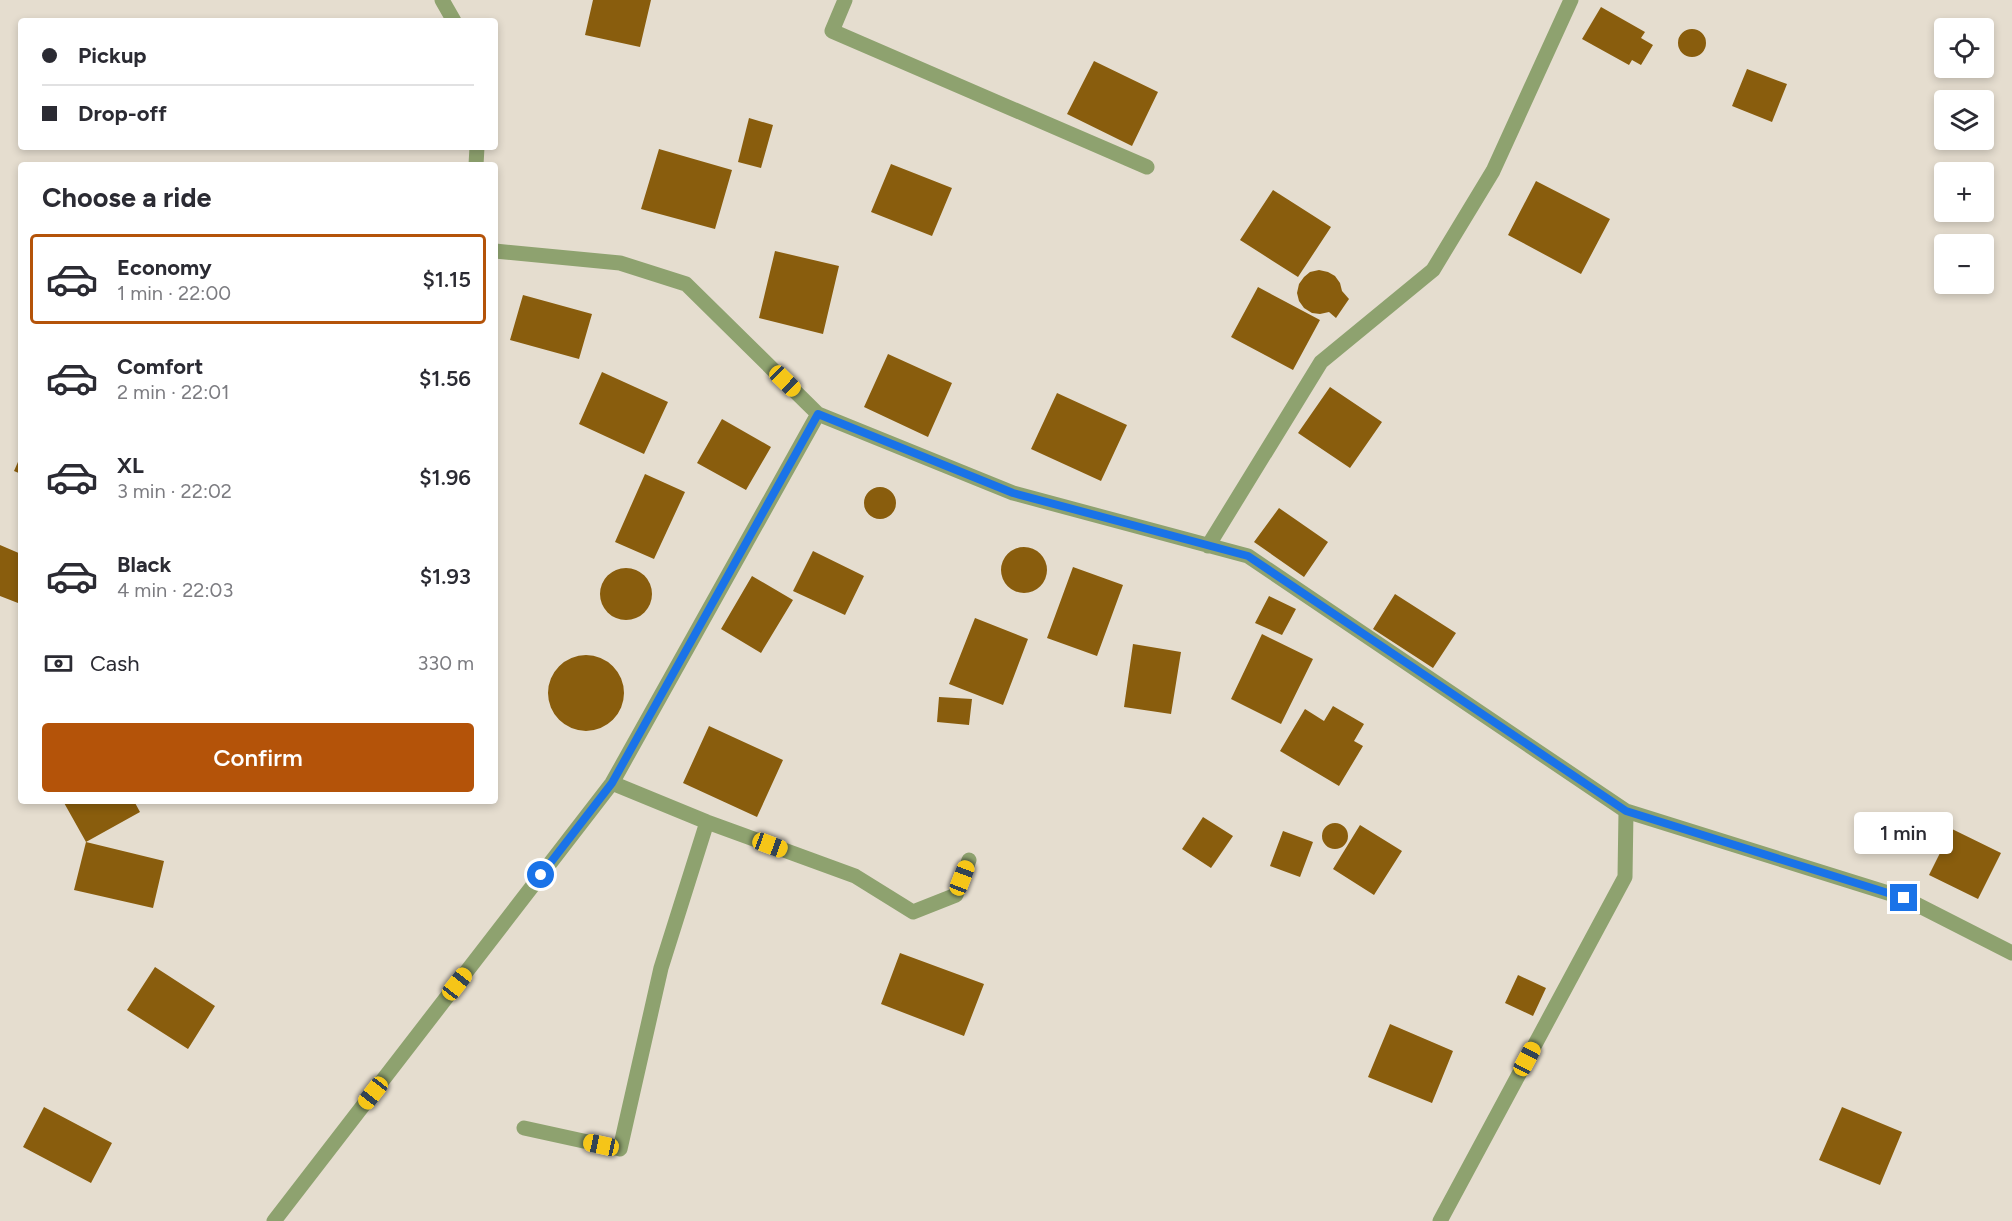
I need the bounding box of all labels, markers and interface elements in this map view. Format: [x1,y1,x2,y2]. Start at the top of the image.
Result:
map controls [1934,18,1994,294]
button: locate [1934,18,1994,78]
text: Pickup [78,42,147,69]
button: layers [1934,90,1994,150]
text: Drop-off [78,100,167,127]
button: + [1934,162,1994,222]
text: Choose a ride [42,181,211,214]
button: − [1934,234,1994,294]
icon: car [45,252,99,306]
text: Economy [117,254,212,281]
text: $1.15 [422,266,471,293]
text: 1 min · 22:00 [117,281,231,305]
icon: car [45,351,99,405]
text: Comfort [117,353,203,380]
car [766,362,804,400]
text: $1.56 [419,365,471,392]
text: 2 min · 22:01 [117,380,229,404]
icon: car [45,450,99,504]
text: XL [117,452,144,479]
text: $1.96 [419,464,471,491]
text: 3 min · 22:02 [117,479,232,503]
icon: car [45,549,99,603]
text: Black [117,551,171,578]
text: $1.93 [420,563,471,590]
text: 4 min · 22:03 [117,578,233,602]
icon: cash [42,647,75,680]
text: Cash [90,650,140,677]
text: 330 m [417,651,474,675]
button: Confirm [42,723,474,792]
callout: 1 min [1854,811,1954,853]
text: 1 min [1880,821,1927,845]
car [750,830,790,860]
car [947,858,977,898]
route start [527,861,554,888]
route end [1890,884,1917,911]
car [439,964,475,1004]
car [1511,1039,1543,1079]
car [355,1073,391,1113]
car [582,1132,620,1158]

